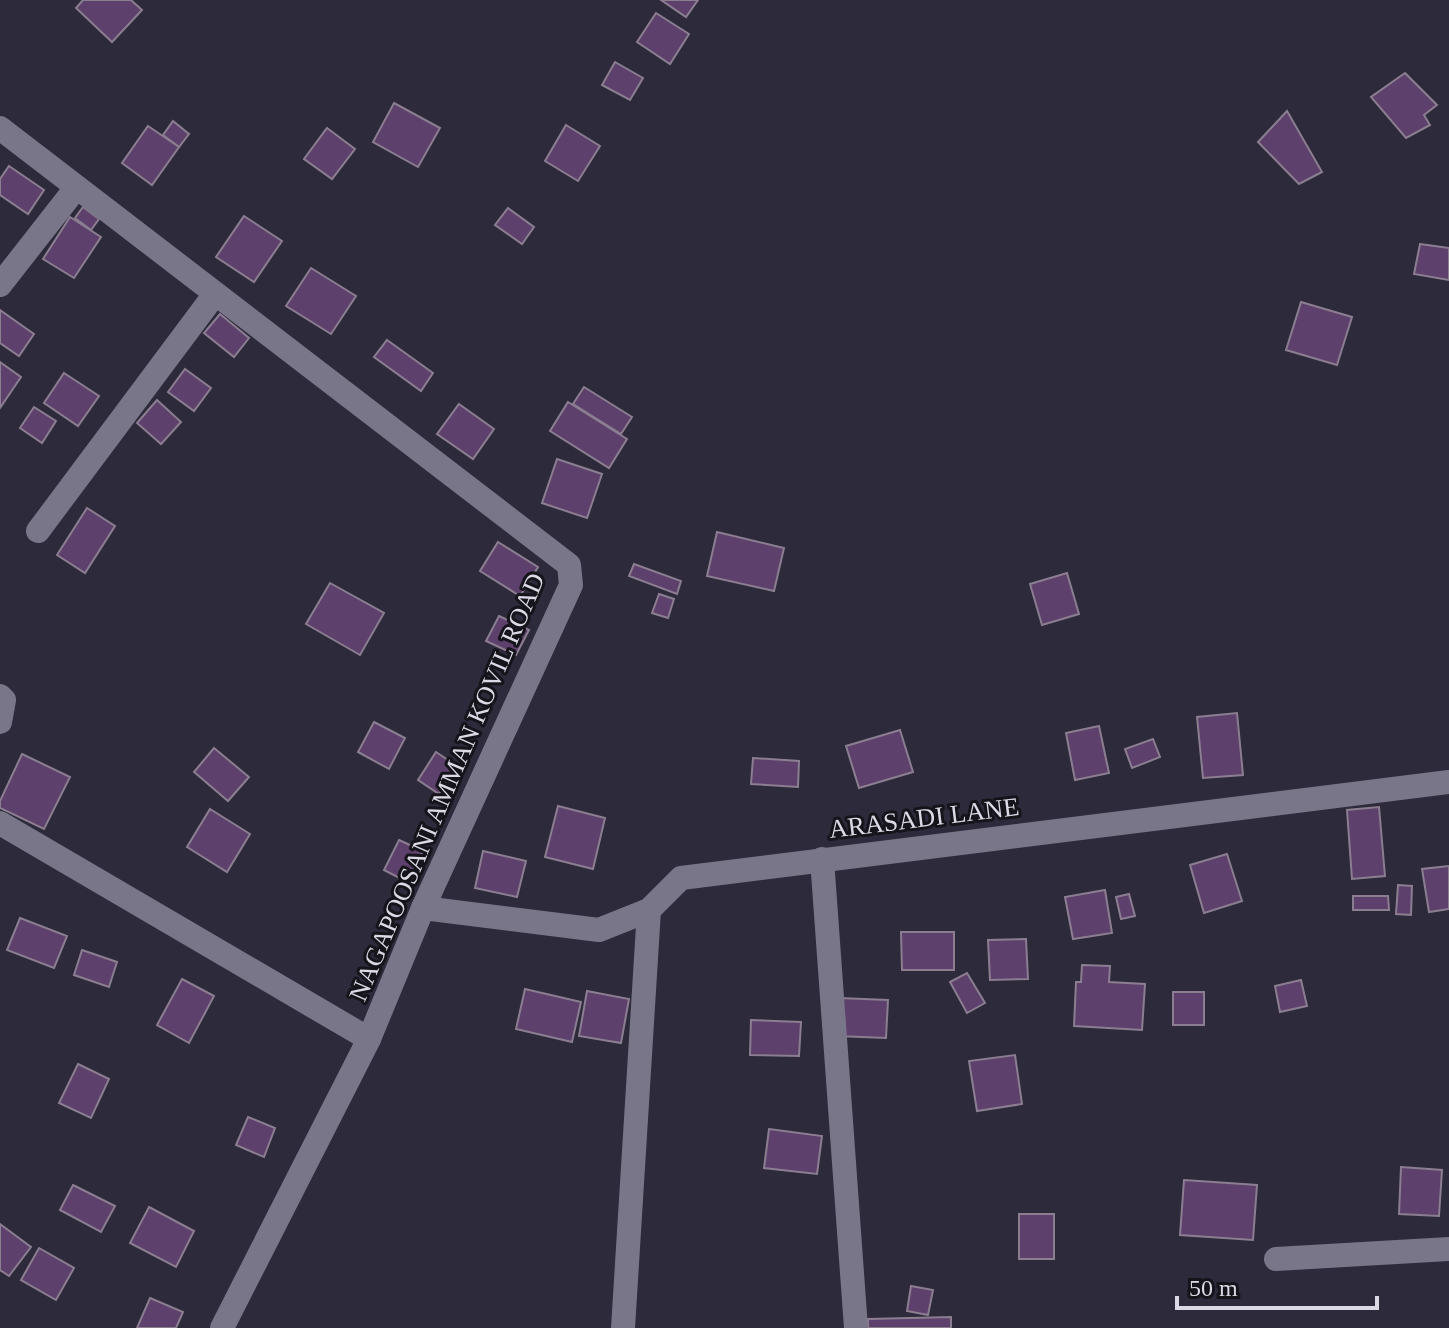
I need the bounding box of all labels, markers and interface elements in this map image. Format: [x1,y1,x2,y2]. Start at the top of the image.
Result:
street label: NAGAPOOSANI AMMAN KOVIL ROAD [343,569,551,1005]
street label: ARASADI LANE [827,792,1021,844]
scale bar [1177,1260,1377,1310]
text: 50 m [1189,1275,1238,1301]

